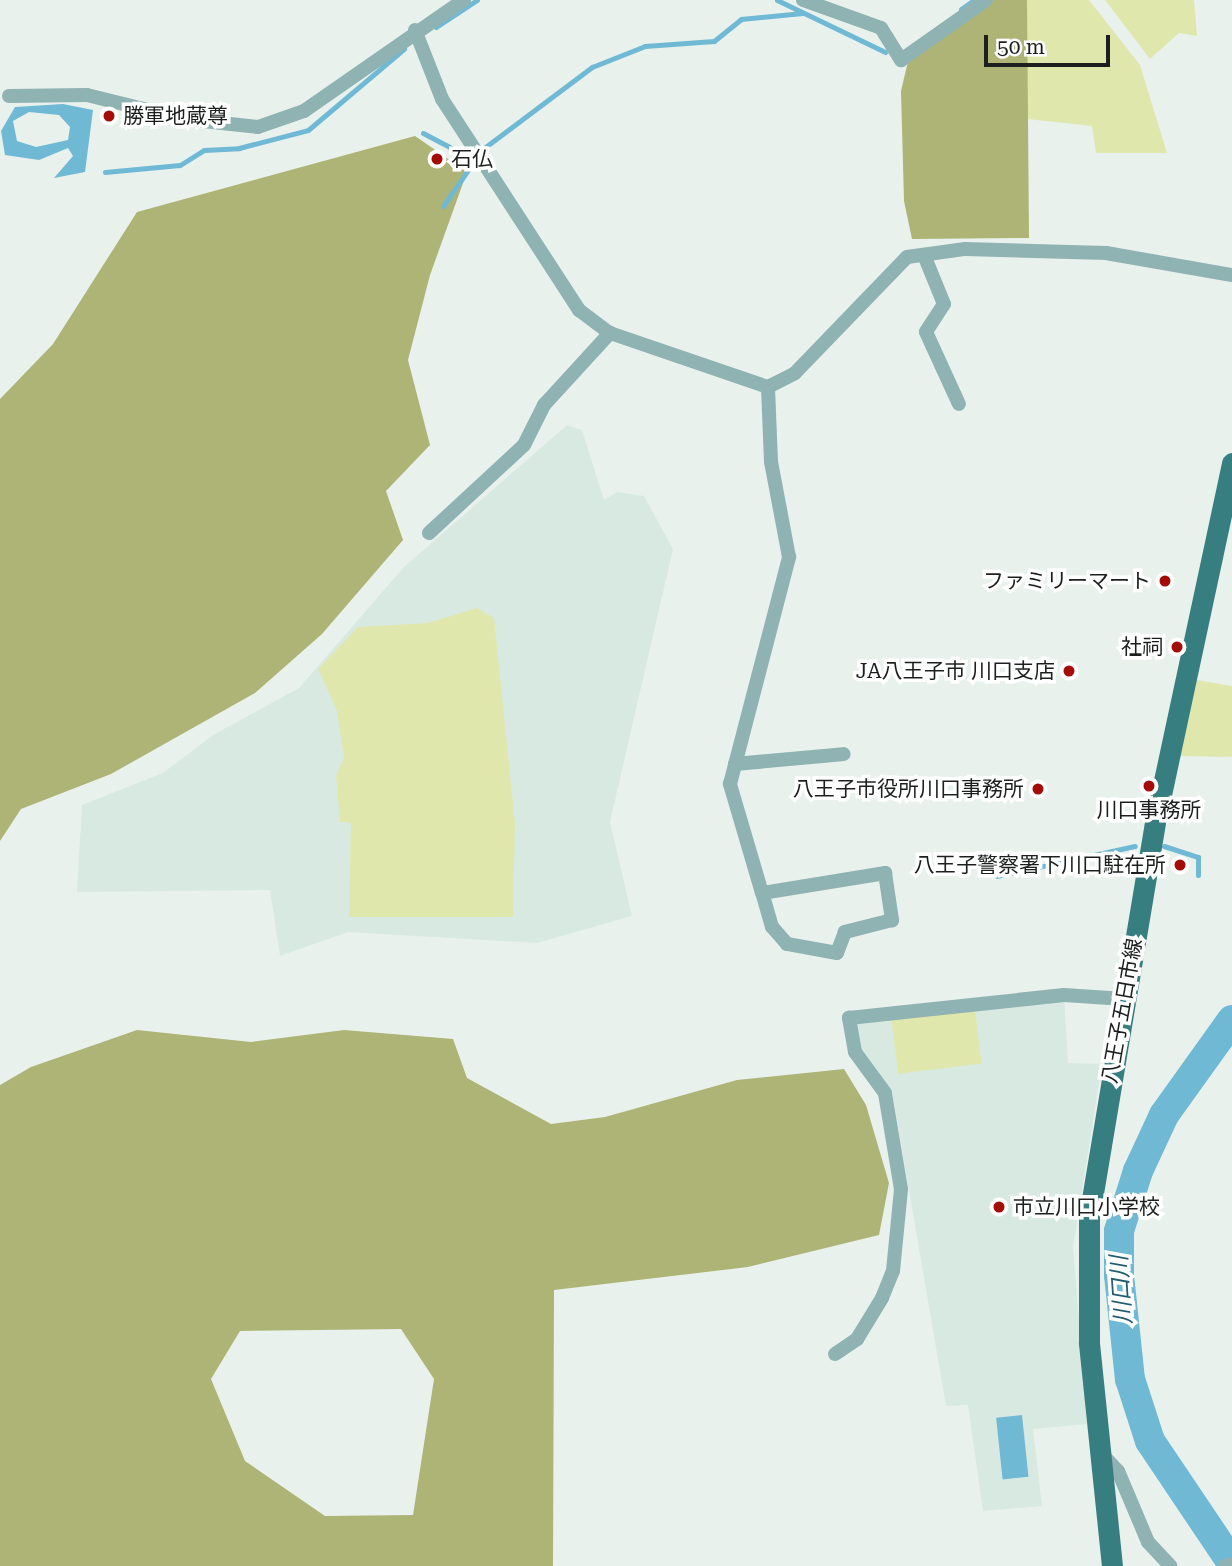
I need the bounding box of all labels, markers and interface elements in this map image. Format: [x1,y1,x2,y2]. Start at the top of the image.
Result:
scale bar [987,21,1113,65]
text: 50 m [997,35,1045,59]
place label: 勝軍地蔵尊 [123,103,228,129]
marker: 勝軍地蔵尊 [101,108,117,124]
place label: 石仏 [451,146,493,172]
marker: 石仏 [429,151,445,167]
place label: ファミリーマート [983,568,1151,594]
marker: ファミリーマート [1157,573,1173,589]
place label: 社祠 [1121,634,1163,660]
marker: 社祠 [1169,639,1185,655]
place label: JA八王子市 川口支店 [856,658,1055,684]
marker: JA八王子市 川口支店 [1061,663,1077,679]
place label: 八王子市役所川口事務所 [793,776,1024,802]
marker: 川口事務所 [1141,778,1157,794]
marker: 八王子市役所川口事務所 [1030,781,1046,797]
place label: 川口事務所 [1097,797,1201,823]
place label: 八王子警察署下川口駐在所 [914,852,1166,878]
marker: 八王子警察署下川口駐在所 [1172,857,1188,873]
street label: 八王子五日市線 [1097,936,1147,1086]
place label: 市立川口小学校 [1013,1194,1160,1220]
marker: 市立川口小学校 [991,1199,1007,1215]
water label: 川口川 [1106,1255,1138,1325]

